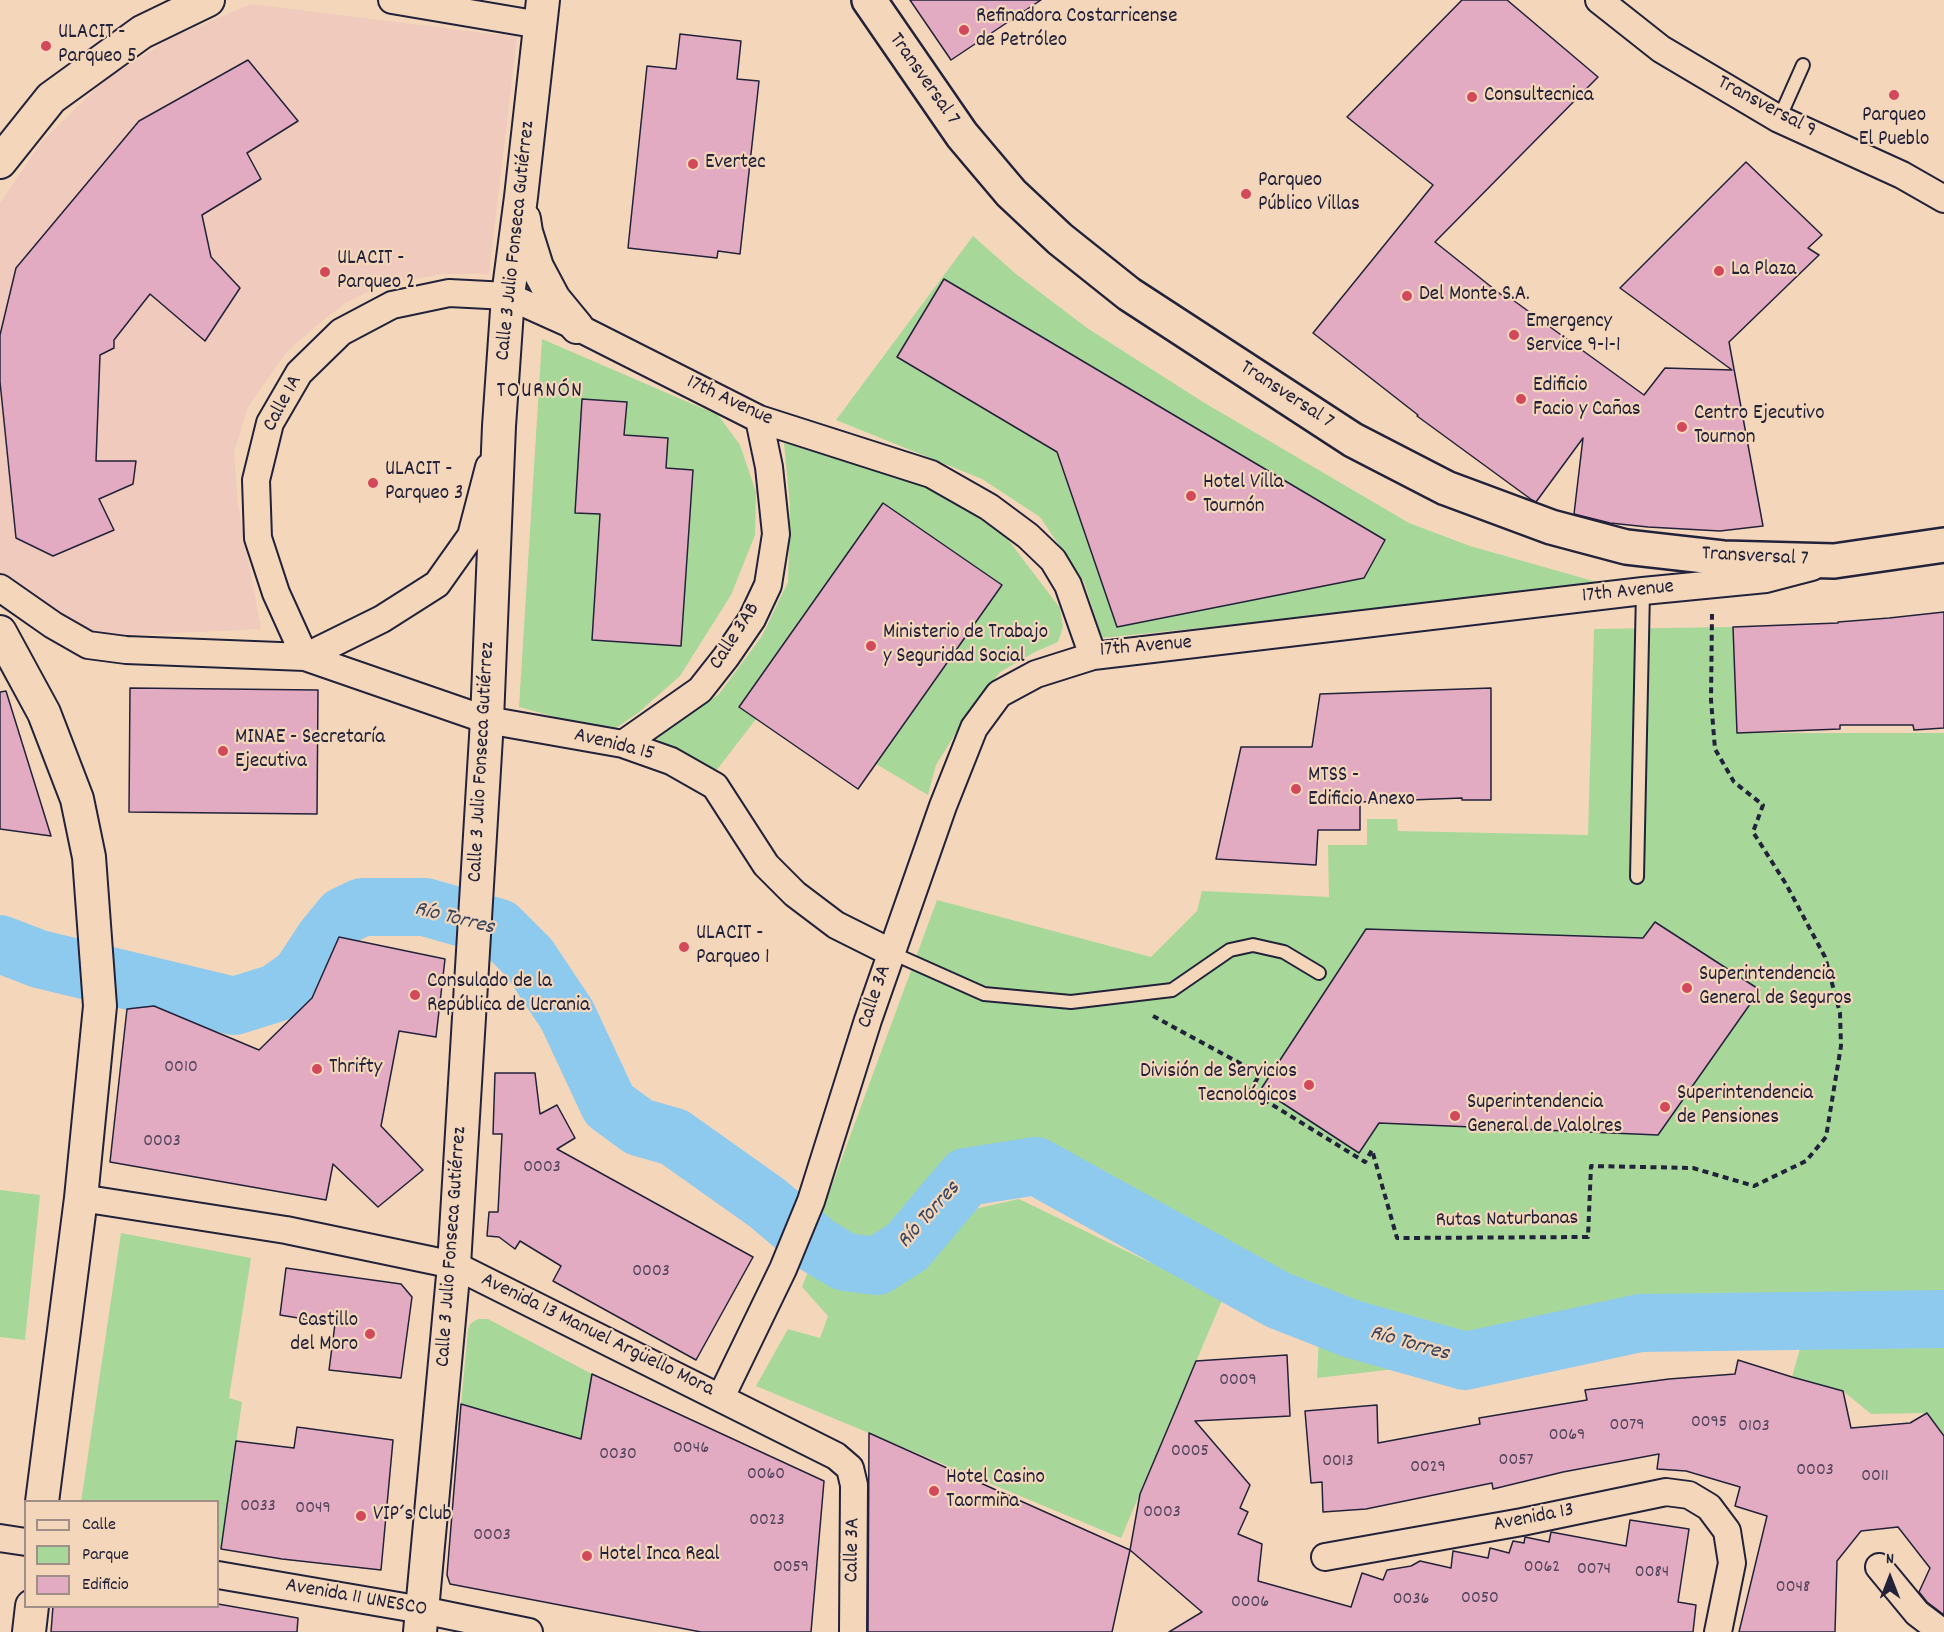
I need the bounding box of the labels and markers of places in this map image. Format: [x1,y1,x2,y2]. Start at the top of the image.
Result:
place label: Refinadora Costarricense de Petróleo [976,5,1177,55]
place label: ULACIT - Parqueo 5 [58,21,137,71]
marker: Refinadora Costarricense de Petróleo [957,23,971,37]
marker: ULACIT - Parqueo 5 [39,39,53,53]
place label: Consultecnica [1484,84,1594,110]
marker: Parqueo El Pueblo [1887,88,1901,102]
marker: Consultecnica [1465,90,1479,104]
place label: Parqueo El Pueblo [1859,104,1929,154]
place label: Evertec [705,151,766,177]
marker: Evertec [686,157,700,171]
place label: Parqueo Público Villas [1258,169,1360,219]
marker: Parqueo Público Villas [1239,187,1253,201]
place label: ULACIT - Parqueo 2 [337,247,415,297]
place label: La Plaza [1731,258,1796,284]
marker: La Plaza [1712,264,1726,278]
marker: ULACIT - Parqueo 2 [318,265,332,279]
place label: Del Monte S.A. [1419,283,1530,309]
marker: Del Monte S.A. [1400,289,1414,303]
place label: Emergency Service 9-1-1 [1526,310,1621,360]
marker: Emergency Service 9-1-1 [1507,328,1521,342]
place label: Edificio Facio y Cañas [1533,374,1641,424]
marker: Edificio Facio y Cañas [1514,392,1528,406]
place label: Centro Ejecutivo Tournon [1694,402,1824,452]
marker: Centro Ejecutivo Tournon [1675,420,1689,434]
place label: ULACIT - Parqueo 3 [385,458,463,508]
place label: Hotel Villa Tournón [1203,471,1284,521]
marker: ULACIT - Parqueo 3 [366,476,380,490]
marker: Hotel Villa Tournón [1184,489,1198,503]
place label: Ministerio de Trabajo y Seguridad Social [883,621,1048,671]
marker: Ministerio de Trabajo y Seguridad Social [864,639,878,653]
place label: MINAE - Secretaría Ejecutiva [235,726,385,776]
marker: MINAE - Secretaría Ejecutiva [216,744,230,758]
place label: MTSS - Edificio Anexo [1308,764,1415,814]
marker: MTSS - Edificio Anexo [1289,782,1303,796]
place label: ULACIT - Parqueo 1 [696,922,770,972]
marker: ULACIT - Parqueo 1 [677,940,691,954]
place label: Superintendencia General de Seguros [1699,963,1852,1013]
place label: Consulado de la República de Ucrania [427,970,590,1020]
marker: Superintendencia General de Seguros [1680,981,1694,995]
marker: Consulado de la República de Ucrania [408,988,422,1002]
place label: Thrifty [329,1056,382,1082]
place label: División de Servicios Tecnológicos [1140,1060,1297,1110]
marker: Thrifty [310,1062,324,1076]
marker: División de Servicios Tecnológicos [1302,1078,1316,1092]
place label: Superintendencia de Pensiones [1677,1082,1813,1132]
place label: Superintendencia General de Valolres [1467,1091,1622,1141]
marker: Superintendencia de Pensiones [1658,1100,1672,1114]
marker: Superintendencia General de Valolres [1448,1109,1462,1123]
place label: Castillo del Moro [290,1309,358,1359]
marker: Castillo del Moro [363,1327,377,1341]
place label: Hotel Casino Taormina [946,1466,1045,1516]
marker: Hotel Casino Taormina [927,1484,941,1498]
place label: VIP´s Club [373,1503,452,1529]
marker: VIP´s Club [354,1509,368,1523]
place label: Hotel Inca Real [599,1543,720,1569]
marker: Hotel Inca Real [580,1549,594,1563]

